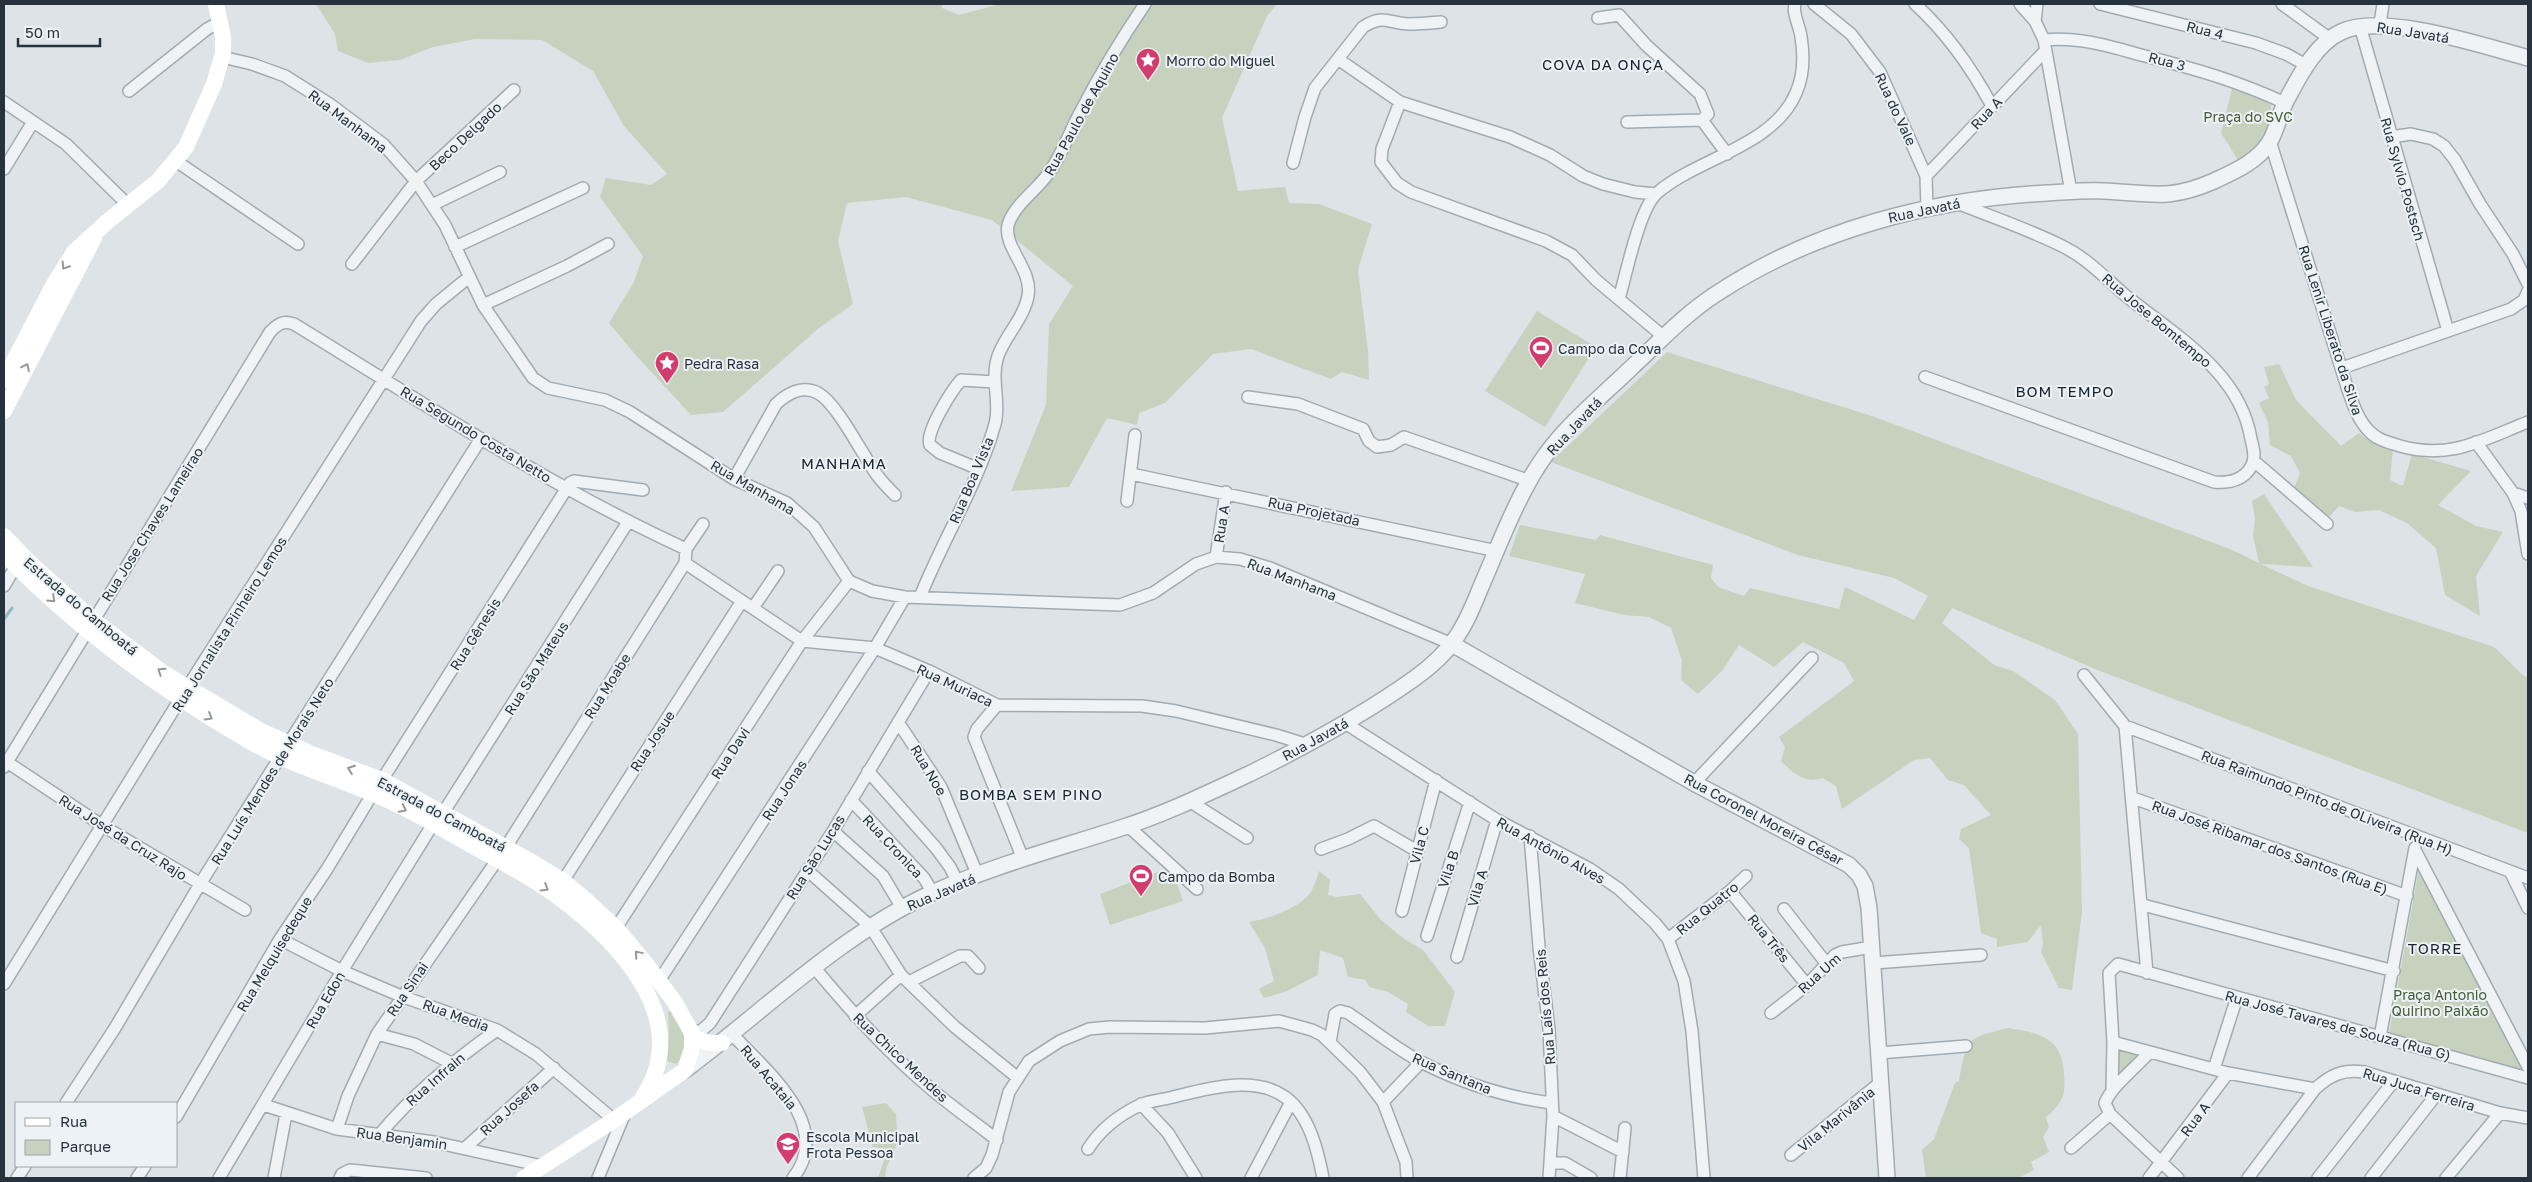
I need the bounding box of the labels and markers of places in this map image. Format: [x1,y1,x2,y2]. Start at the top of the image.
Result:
place icon: Morro do Miguel [1135,47,1161,81]
place label: Morro do Miguel [1166,52,1275,69]
sports icon: Campo da Cova [1528,335,1554,369]
place label: Campo da Cova [1558,340,1661,357]
place icon: Pedra Rasa [654,350,680,384]
place label: Pedra Rasa [684,355,759,372]
sports icon: Campo da Bomba [1128,863,1154,897]
place label: Campo da Bomba [1158,868,1275,885]
place label: Escola Municipal Frota Pessoa [806,1128,919,1161]
school or university icon: Escola Municipal Frota Pessoa [775,1131,801,1165]

